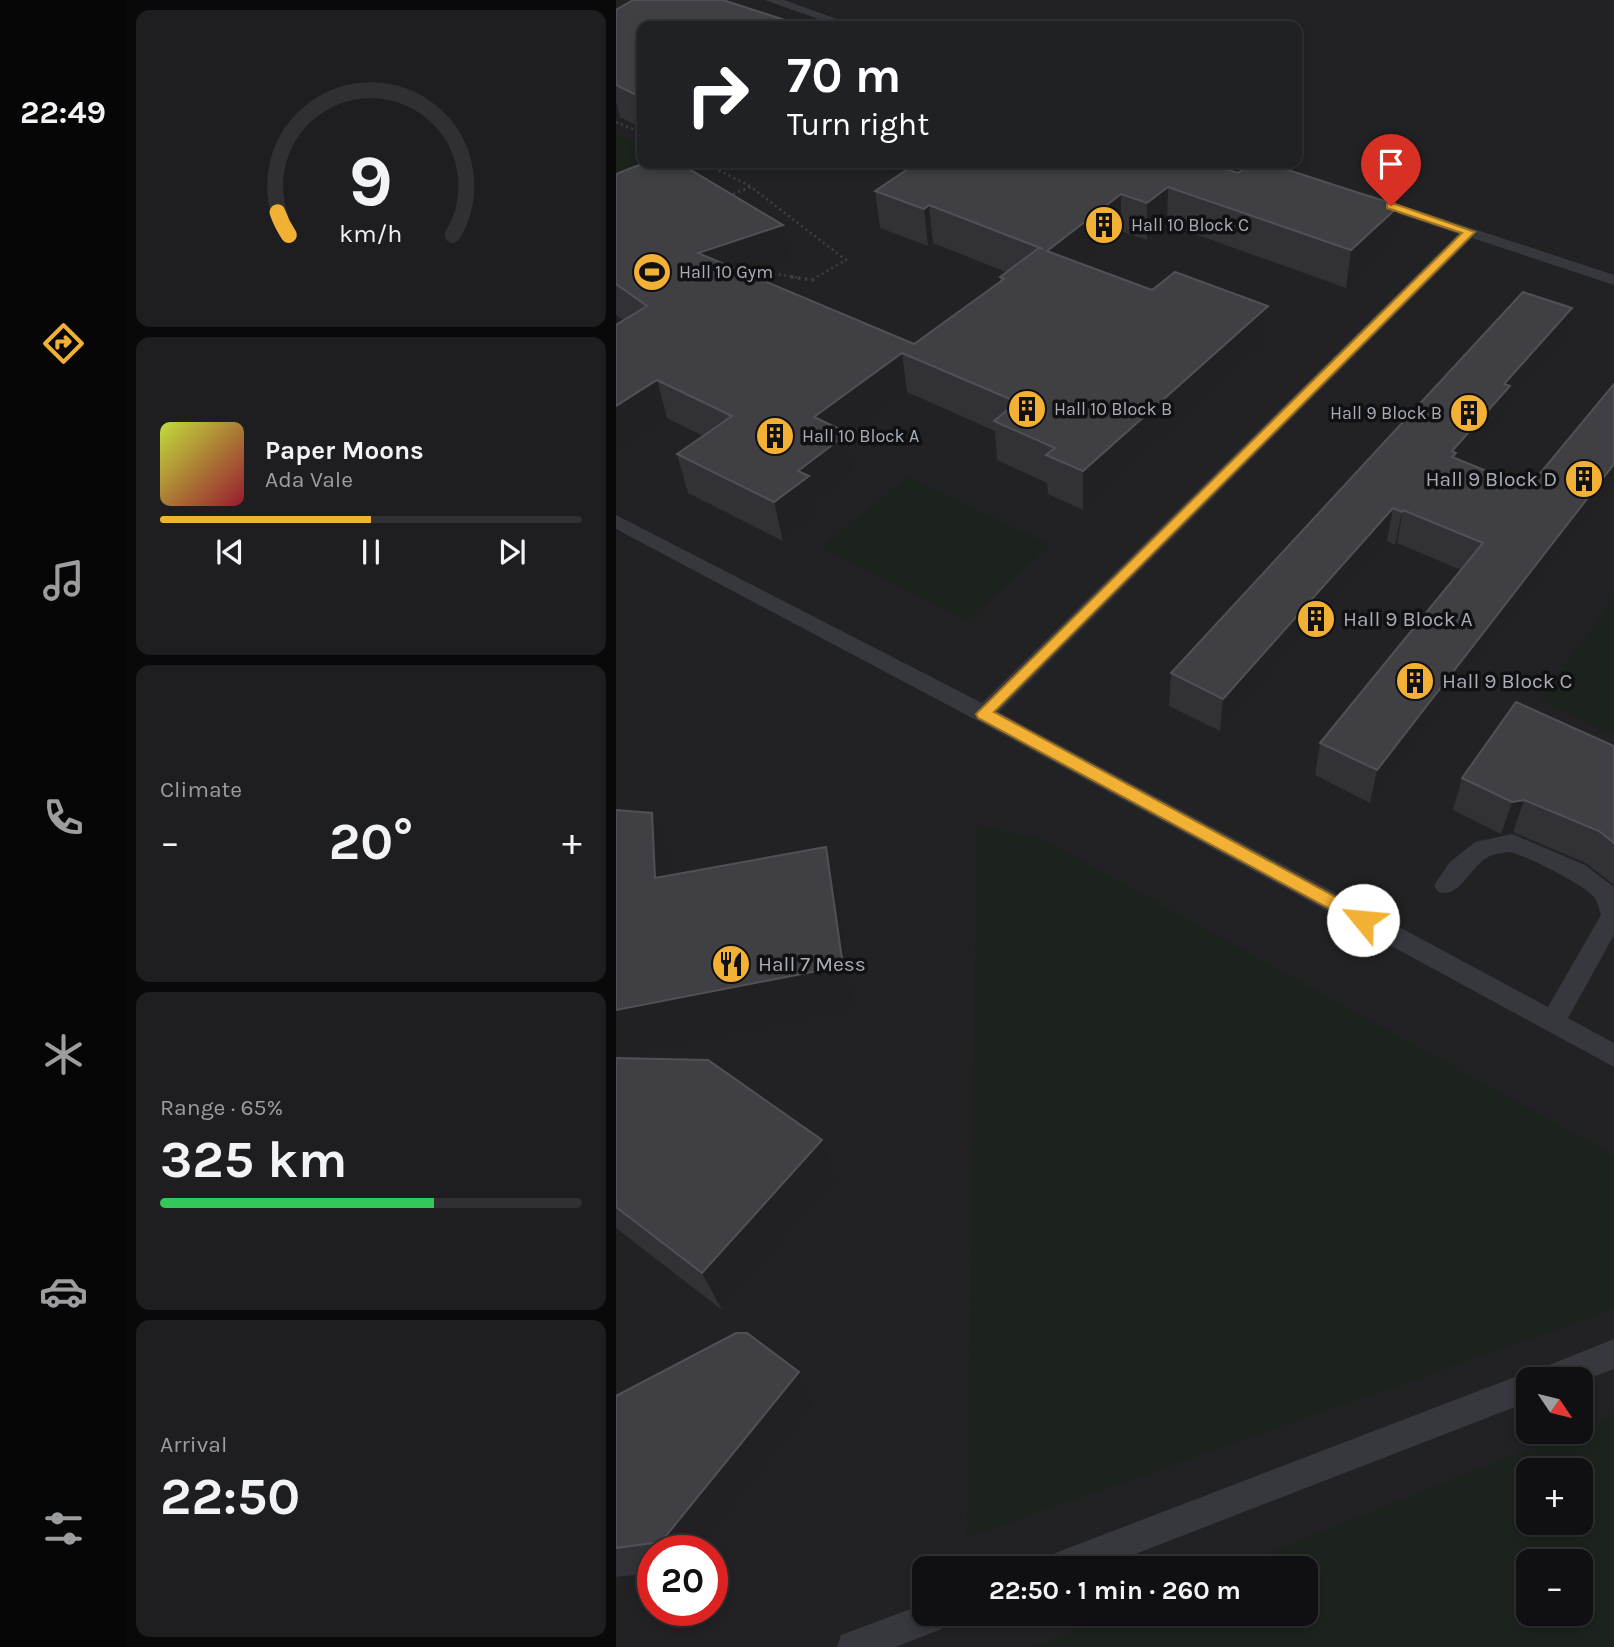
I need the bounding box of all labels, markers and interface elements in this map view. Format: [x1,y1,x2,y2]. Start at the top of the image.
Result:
text: 70 m [787,47,901,104]
icon: right [672,49,763,140]
text: 22:49 [20,94,106,131]
text: Turn right [787,106,929,143]
pin [1361,134,1421,206]
text: 9 [349,138,393,223]
icon: arrive [1372,145,1410,183]
building icon: Hall 10 Block C [1083,204,1125,246]
place label: Hall 10 Block C [1131,214,1249,236]
text: km/h [339,219,403,248]
sports icon: Hall 10 Gym [631,251,673,293]
place label: Hall 10 Gym [679,261,773,283]
icon: directions [39,319,88,368]
building icon: Hall 10 Block B [1006,388,1048,430]
building icon: Hall 9 Block B [1448,392,1490,434]
place label: Hall 10 Block B [1054,398,1172,420]
place label: Hall 9 Block B [1330,402,1442,424]
building icon: Hall 10 Block A [754,415,796,457]
place label: Hall 10 Block A [802,425,919,447]
text: Paper Moons [265,435,424,466]
building icon: Hall 9 Block D [1563,458,1605,500]
text: Ada Vale [265,466,353,493]
place label: Hall 9 Block D [1426,467,1557,491]
icon: previous [211,533,249,571]
icon: pause [352,533,390,571]
icon: next [493,533,531,571]
icon: music [39,556,88,605]
building icon: Hall 9 Block A [1295,598,1337,640]
place label: Hall 9 Block A [1343,607,1473,631]
building icon: Hall 9 Block C [1394,660,1436,702]
place label: Hall 9 Block C [1442,669,1572,693]
text: Climate [160,776,242,803]
icon: phone [39,793,88,842]
text: 20° [329,811,413,872]
text: − [160,820,180,865]
text: + [562,820,582,865]
position arrow [1326,883,1400,957]
restaurant icon: Hall 7 Mess [710,943,752,985]
place label: Hall 7 Mess [758,952,866,976]
icon: climate [39,1030,88,1079]
text: Range · 65% [160,1094,283,1121]
text: 325 km [160,1129,347,1190]
icon: car [39,1267,88,1316]
north arrow [1516,1367,1592,1444]
map controls [1516,1367,1593,1626]
text: Arrival [160,1431,227,1458]
button: + [1516,1458,1593,1535]
text: 22:50 [160,1466,300,1527]
icon: filters [39,1504,88,1553]
speed limit sign: 20 [637,1535,728,1626]
button: − [1516,1549,1593,1626]
text: 22:50 · 1 min · 260 m [989,1575,1241,1606]

